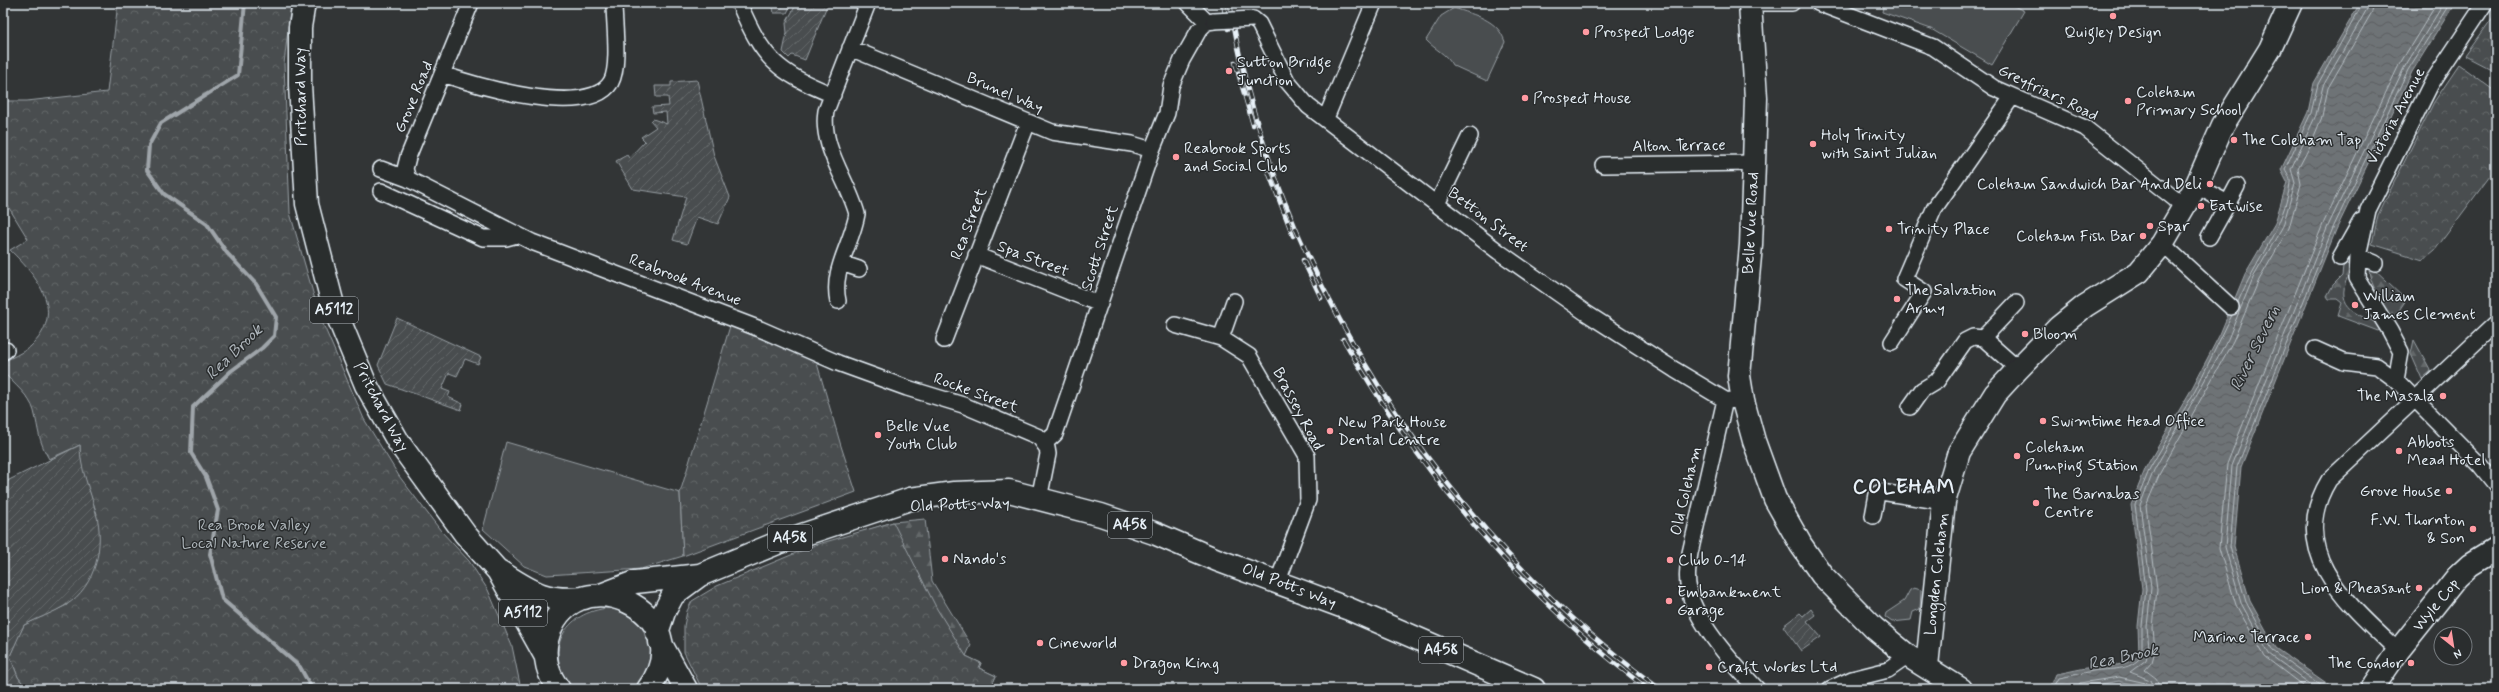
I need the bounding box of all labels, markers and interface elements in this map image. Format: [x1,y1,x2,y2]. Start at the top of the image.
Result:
marker: Quigley Design [2108,11,2118,21]
place label: Prospect Lodge [1594,22,1695,44]
place label: Quigley Design [2064,22,2162,44]
marker: Prospect Lodge [1581,27,1591,37]
street label: Pritchard Way [290,47,312,147]
place label: Sutton Bridge Junction [1237,52,1331,91]
street label: Grove Road [389,58,439,136]
street label: Greyfriars Road [1994,60,2102,126]
street label: Victoria Avenue [2362,64,2430,168]
marker: Sutton Bridge Junction [1224,66,1234,76]
street label: Brunel Way [963,67,1047,119]
place label: Coleham Primary School [2136,82,2242,121]
place label: Prospect House [1533,88,1632,109]
marker: Prospect House [1520,93,1530,103]
marker: Coleham Primary School [2123,96,2133,106]
place label: Holy Trinity with Saint Julian [1821,125,1937,164]
place label: The Coleham Tap [2242,130,2361,151]
street label: Alton Terrace [1632,135,1726,157]
marker: The Coleham Tap [2229,135,2239,145]
place label: Reabrook Sports and Social Club [1184,138,1290,177]
marker: Holy Trinity with Saint Julian [1808,139,1818,149]
marker: Reabrook Sports and Social Club [1171,152,1181,162]
street label: Belle Vue Road [1738,172,1764,274]
place label: Coleham Sandwich Bar And Deli [1977,174,2202,195]
marker: Coleham Sandwich Bar And Deli [2205,179,2215,189]
street label: Betton Street [1443,183,1533,257]
street label: Rea Street [946,185,992,263]
place label: Eatwise [2209,196,2263,217]
marker: Eatwise [2196,201,2206,211]
street label: Scott Street [1076,202,1124,293]
place label: Spar [2158,216,2190,237]
place label: Trinity Place [1897,219,1990,240]
marker: Spar [2145,221,2155,231]
marker: Trinity Place [1884,224,1894,234]
place label: Coleham Fish Bar [2016,226,2135,247]
marker: Coleham Fish Bar [2138,231,2148,241]
street label: Spa Street [994,236,1072,282]
street label: Reabrook Avenue [626,249,744,311]
place label: The Salvation Army [1905,280,1996,319]
place label: William James Clement [2363,286,2475,325]
marker: The Salvation Army [1892,294,1902,304]
road number: A5112 [310,297,358,323]
marker: William James Clement [2350,300,2360,310]
water label: River Severn [2225,302,2285,394]
water label: Rea Brook [201,318,268,385]
place label: Bloom [2033,324,2077,345]
marker: Bloom [2020,329,2030,339]
street label: Pritchard Way [349,358,413,456]
street label: Brassey Road [1267,364,1329,454]
street label: Rocke Street [931,368,1022,418]
place label: The Masala [2357,386,2435,407]
marker: The Masala [2438,391,2448,401]
place label: Swimtime Head Office [2051,411,2205,432]
place label: New Park House Dental Centre [1338,412,1447,451]
place label: Belle Vue Youth Club [886,416,957,455]
marker: Swimtime Head Office [2038,416,2048,426]
marker: New Park House Dental Centre [1325,426,1335,436]
marker: Belle Vue Youth Club [873,430,883,440]
place label: Abbots Mead Hotel [2407,432,2486,471]
place label: Coleham Pumping Station [2025,437,2138,477]
street label: Old Coleham [1666,445,1706,537]
marker: Abbots Mead Hotel [2394,446,2404,456]
marker: Coleham Pumping Station [2012,451,2022,461]
district label: COLEHAM [1853,474,1955,501]
place label: Grove House [2360,481,2441,502]
place label: The Barnabas Centre [2044,484,2139,523]
marker: Grove House [2444,486,2454,496]
street label: Old Potts Way [910,493,1010,517]
marker: The Barnabas Centre [2031,498,2041,508]
place label: F.W. Thornton & Son [2371,510,2465,549]
road number: A458 [1108,512,1152,538]
street label: Longden Coleham [1920,512,1955,636]
park label: Rea Brook Valley Local Nature Reserve [181,515,327,554]
marker: F.W. Thornton & Son [2468,524,2478,534]
road number: A458 [768,525,812,551]
place label: Nando's [953,549,1006,570]
place label: Club 0-14 [1678,550,1747,571]
marker: Nando's [940,554,950,564]
marker: Club 0-14 [1665,555,1675,565]
street label: Old Potts Way [1239,558,1339,614]
street label: Wyle Cop [2408,574,2464,636]
place label: Lion & Pheasant [2301,578,2411,599]
place label: Embankment Garage [1677,582,1782,622]
marker: Lion & Pheasant [2414,583,2424,593]
marker: Embankment Garage [1664,596,1674,606]
road number: A5112 [499,600,547,626]
north arrow [2433,626,2473,666]
place label: Marine Terrace [2193,627,2300,648]
marker: Marine Terrace [2303,632,2313,642]
place label: Cineworld [1048,633,1117,654]
road number: A458 [1419,637,1463,663]
marker: Cineworld [1035,638,1045,648]
water label: Rea Brook [2086,639,2162,675]
text: N [2451,646,2464,662]
place label: Dragon King [1132,653,1219,675]
place label: The Condor [2328,653,2404,674]
place label: Craft Works Ltd [1717,657,1837,678]
marker: Dragon King [1119,658,1129,668]
marker: The Condor [2406,658,2416,668]
marker: Craft Works Ltd [1704,662,1714,672]

